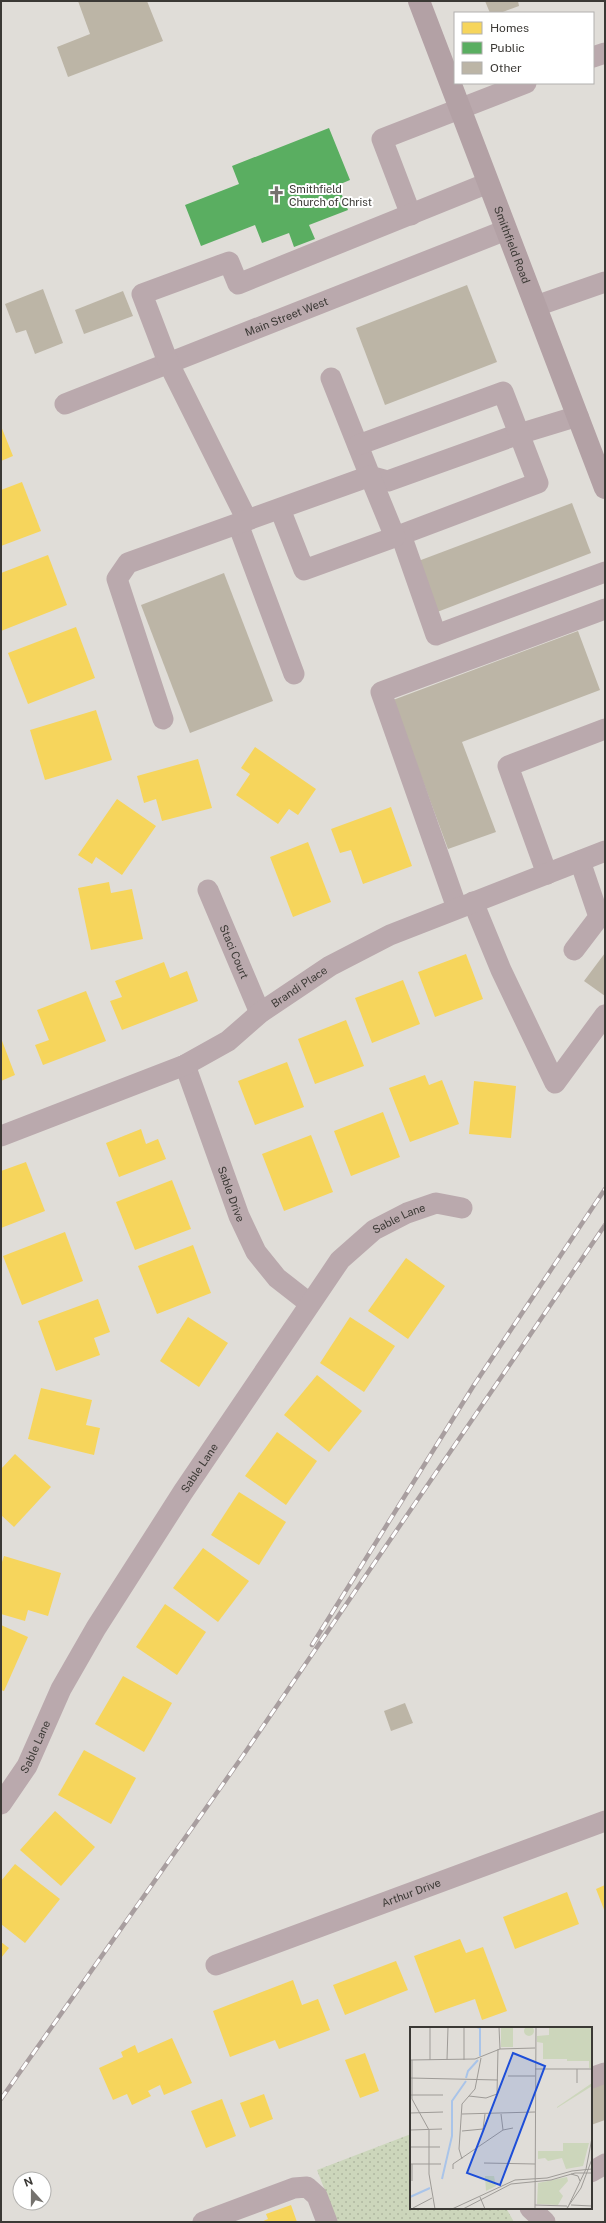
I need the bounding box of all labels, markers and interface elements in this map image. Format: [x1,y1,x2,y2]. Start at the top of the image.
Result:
legend [454,12,594,84]
text: Homes [490,21,529,35]
text: Public [490,41,525,55]
text: Other [490,61,522,75]
place label: Smithfield Church of Christ [289,183,372,208]
church icon: Smithfield Church of Christ [266,185,286,205]
street label: Smithfield Road [492,205,532,285]
street label: Main Street West [243,295,330,338]
street label: Staci Court [217,923,251,981]
street label: Brandi Place [269,964,329,1010]
street label: Sable Drive [216,1165,247,1224]
street label: Sable Lane [370,1201,427,1236]
street label: Sable Lane [178,1441,220,1495]
street label: Sable Lane [18,1718,52,1776]
street label: Arthur Drive [380,1876,442,1909]
inset map [410,2027,592,2209]
north arrow [12,2171,52,2211]
text: N [22,2175,35,2189]

